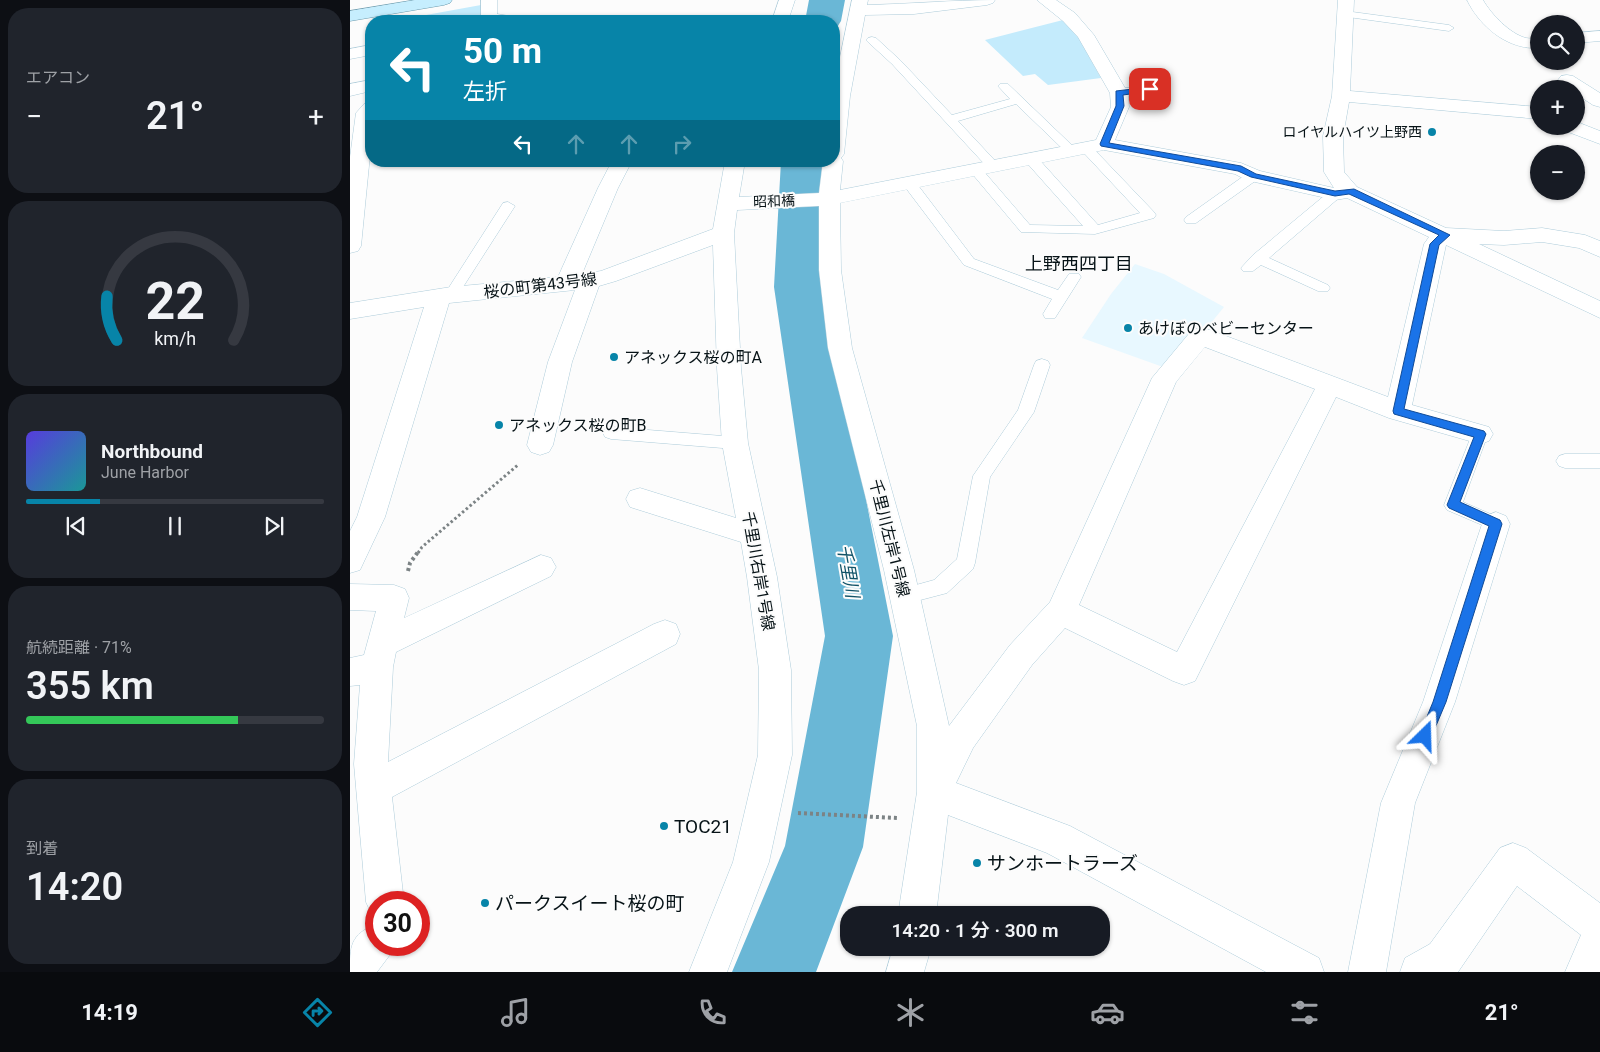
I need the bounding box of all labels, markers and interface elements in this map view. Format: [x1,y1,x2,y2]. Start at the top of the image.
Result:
map controls [1530,15,1585,200]
button: search [1530,15,1585,70]
text: 50 m [463,31,542,72]
icon: left [380,35,445,100]
text: エアコン [26,68,90,87]
pin [1129,68,1171,110]
icon: arrive [1136,75,1164,103]
text: 左折 [463,79,507,104]
button: + [1530,80,1585,135]
text: 21° [146,94,204,138]
text: − [26,100,42,133]
text: + [308,100,324,133]
place label: ロイヤルハイツ上野西 [1283,124,1422,140]
marker: ロイヤルハイツ上野西 [1426,126,1438,138]
icon: left [509,130,537,158]
icon: ahead [562,130,590,158]
icon: ahead [615,130,643,158]
icon: right [668,130,696,158]
button: − [1530,145,1585,200]
street label: 昭和橋 [753,192,795,210]
district label: 上野西四丁目 [1025,253,1133,274]
street label: 桜の町第43号線 [482,269,598,302]
text: 22 [145,271,205,332]
place label: あけぼのベビーセンター [1138,319,1314,338]
marker: あけぼのベビーセンター [1122,322,1134,334]
text: km/h [154,328,196,349]
place label: アネックス桜の町A [624,348,763,367]
marker: アネックス桜の町A [608,351,620,363]
place label: アネックス桜の町B [509,416,647,435]
marker: アネックス桜の町B [493,419,505,431]
text: Northbound [101,440,203,463]
text: June Harbor [101,463,189,482]
street label: 千里川左岸1号線 [866,477,913,599]
street label: 千里川右岸1号線 [739,510,778,632]
icon: previous [62,512,90,540]
icon: pause [161,512,189,540]
icon: next [260,512,288,540]
water label: 千里川 [833,543,864,601]
text: 航続距離 · 71% [26,638,132,657]
text: 355 km [26,664,154,708]
position arrow [1398,709,1450,761]
place label: TOC21 [674,815,732,838]
marker: TOC21 [658,820,670,832]
text: 到着 [26,839,58,858]
place label: サンホートラーズ [987,852,1138,875]
marker: サンホートラーズ [971,857,983,869]
text: 14:20 [26,865,123,909]
speed limit sign: 30 [365,891,430,956]
place label: パークスイート桜の町 [495,892,684,915]
marker: パークスイート桜の町 [479,897,491,909]
text: 14:20 · 1 分 · 300 m [892,919,1058,942]
icon: directions [300,995,335,1030]
icon: music [498,995,533,1030]
icon: phone [695,995,730,1030]
icon: climate [893,995,928,1030]
icon: car [1090,995,1125,1030]
icon: filters [1287,995,1322,1030]
text: 14:19 [81,1000,138,1025]
text: 21° [1485,1000,1519,1025]

